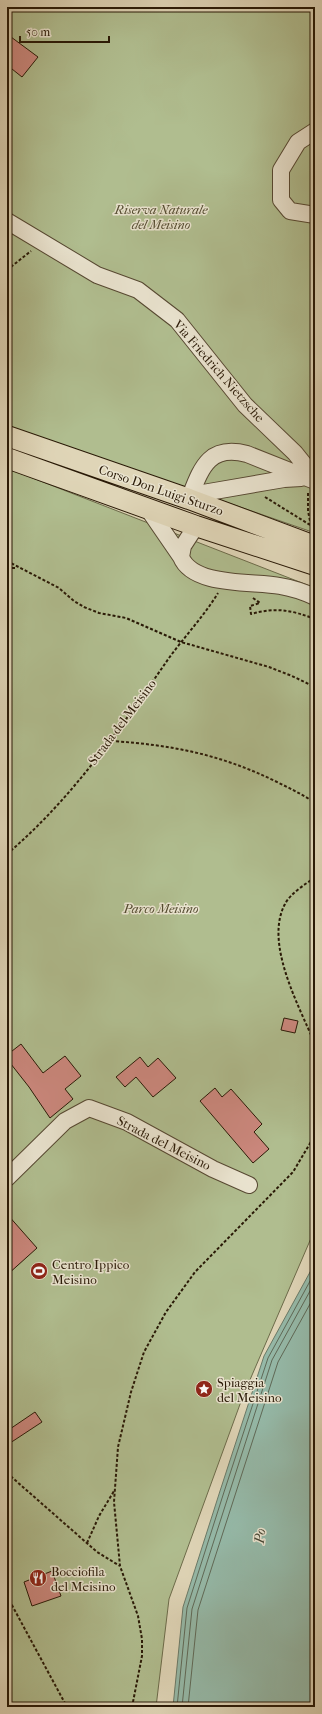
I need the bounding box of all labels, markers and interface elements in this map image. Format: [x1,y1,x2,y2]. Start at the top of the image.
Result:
scale bar [20,18,109,44]
text: 50 m [26,25,50,39]
park label: Riserva Naturale del Meisino [114,202,208,232]
street label: Via Friedrich Nietzsche [170,316,268,426]
street label: Corso Don Luigi Sturzo [97,462,226,519]
street label: Strada del Meisino [85,676,159,768]
park label: Parco Meisino [123,901,199,916]
street label: Strada del Meisino [115,1113,214,1173]
place label: Centro Ippico Meisino [52,1257,130,1287]
sports icon: Centro Ippico Meisino [29,1261,49,1281]
place label: Spiaggia del Meisino [217,1375,282,1405]
place icon: Spiaggia del Meisino [194,1379,214,1399]
water label: Po [251,1528,269,1545]
place label: Bocciofila del Meisino [51,1564,116,1594]
restaurant icon: Bocciofila del Meisino [28,1568,48,1588]

